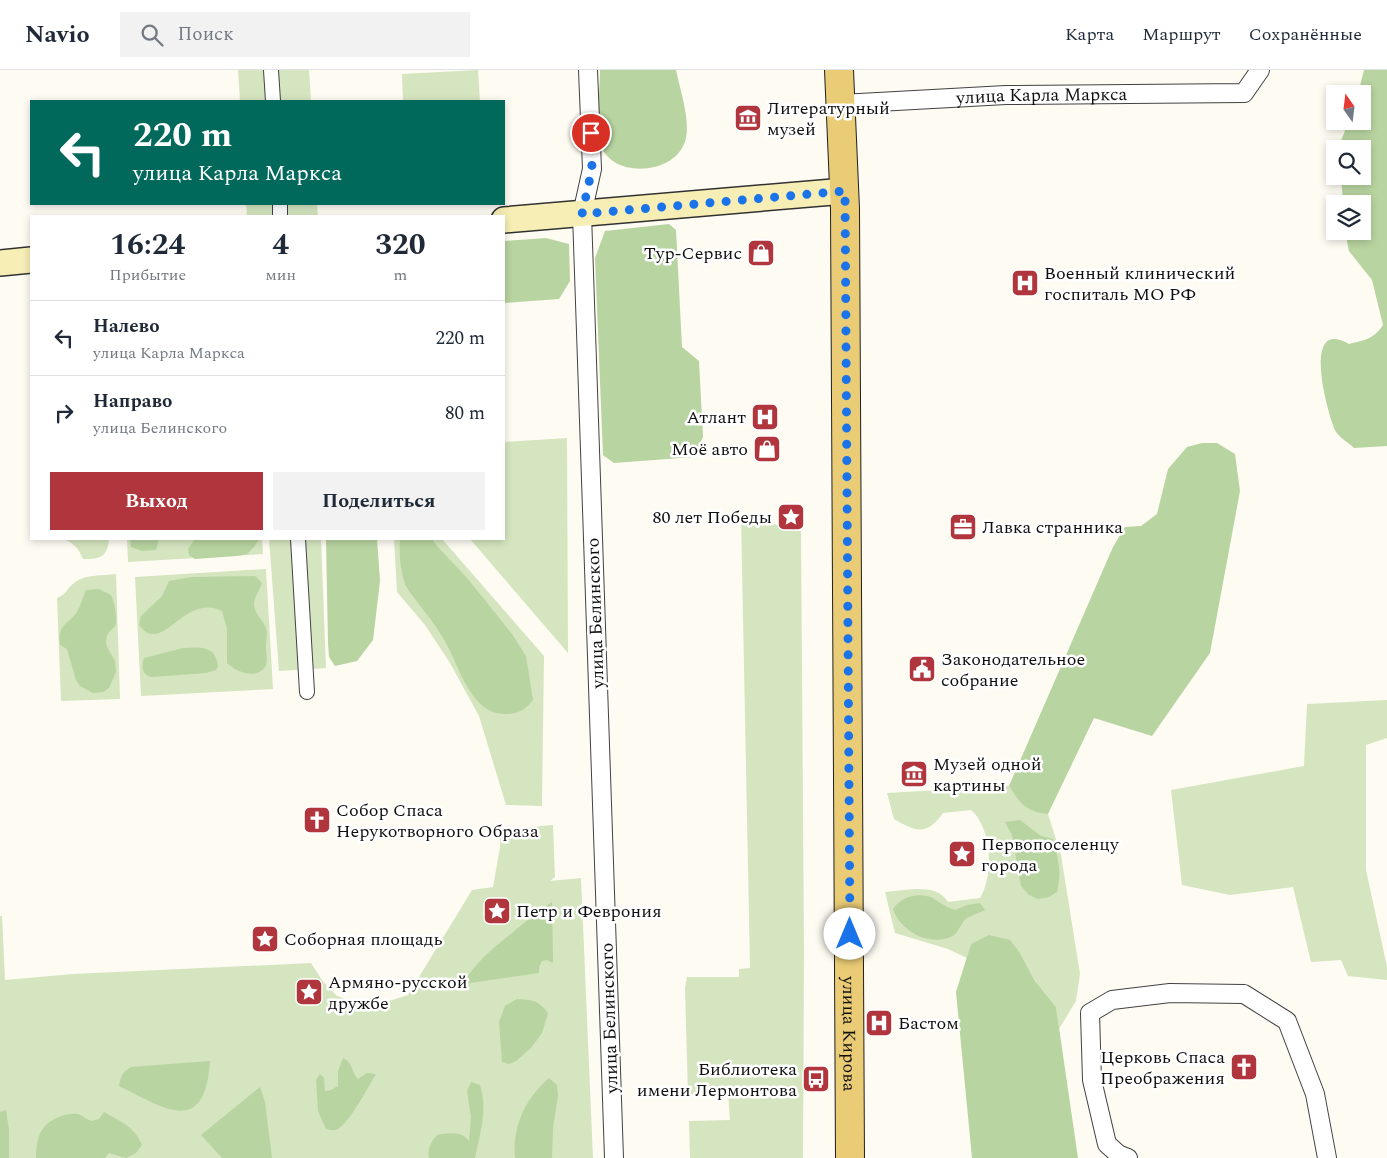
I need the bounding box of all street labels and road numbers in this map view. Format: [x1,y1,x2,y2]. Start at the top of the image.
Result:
street label: улица Карла Маркса [955,81,1128,112]
street label: улица Белинского [579,537,612,690]
street label: улица Белинского [593,942,626,1095]
street label: улица Кирова [835,975,863,1092]

